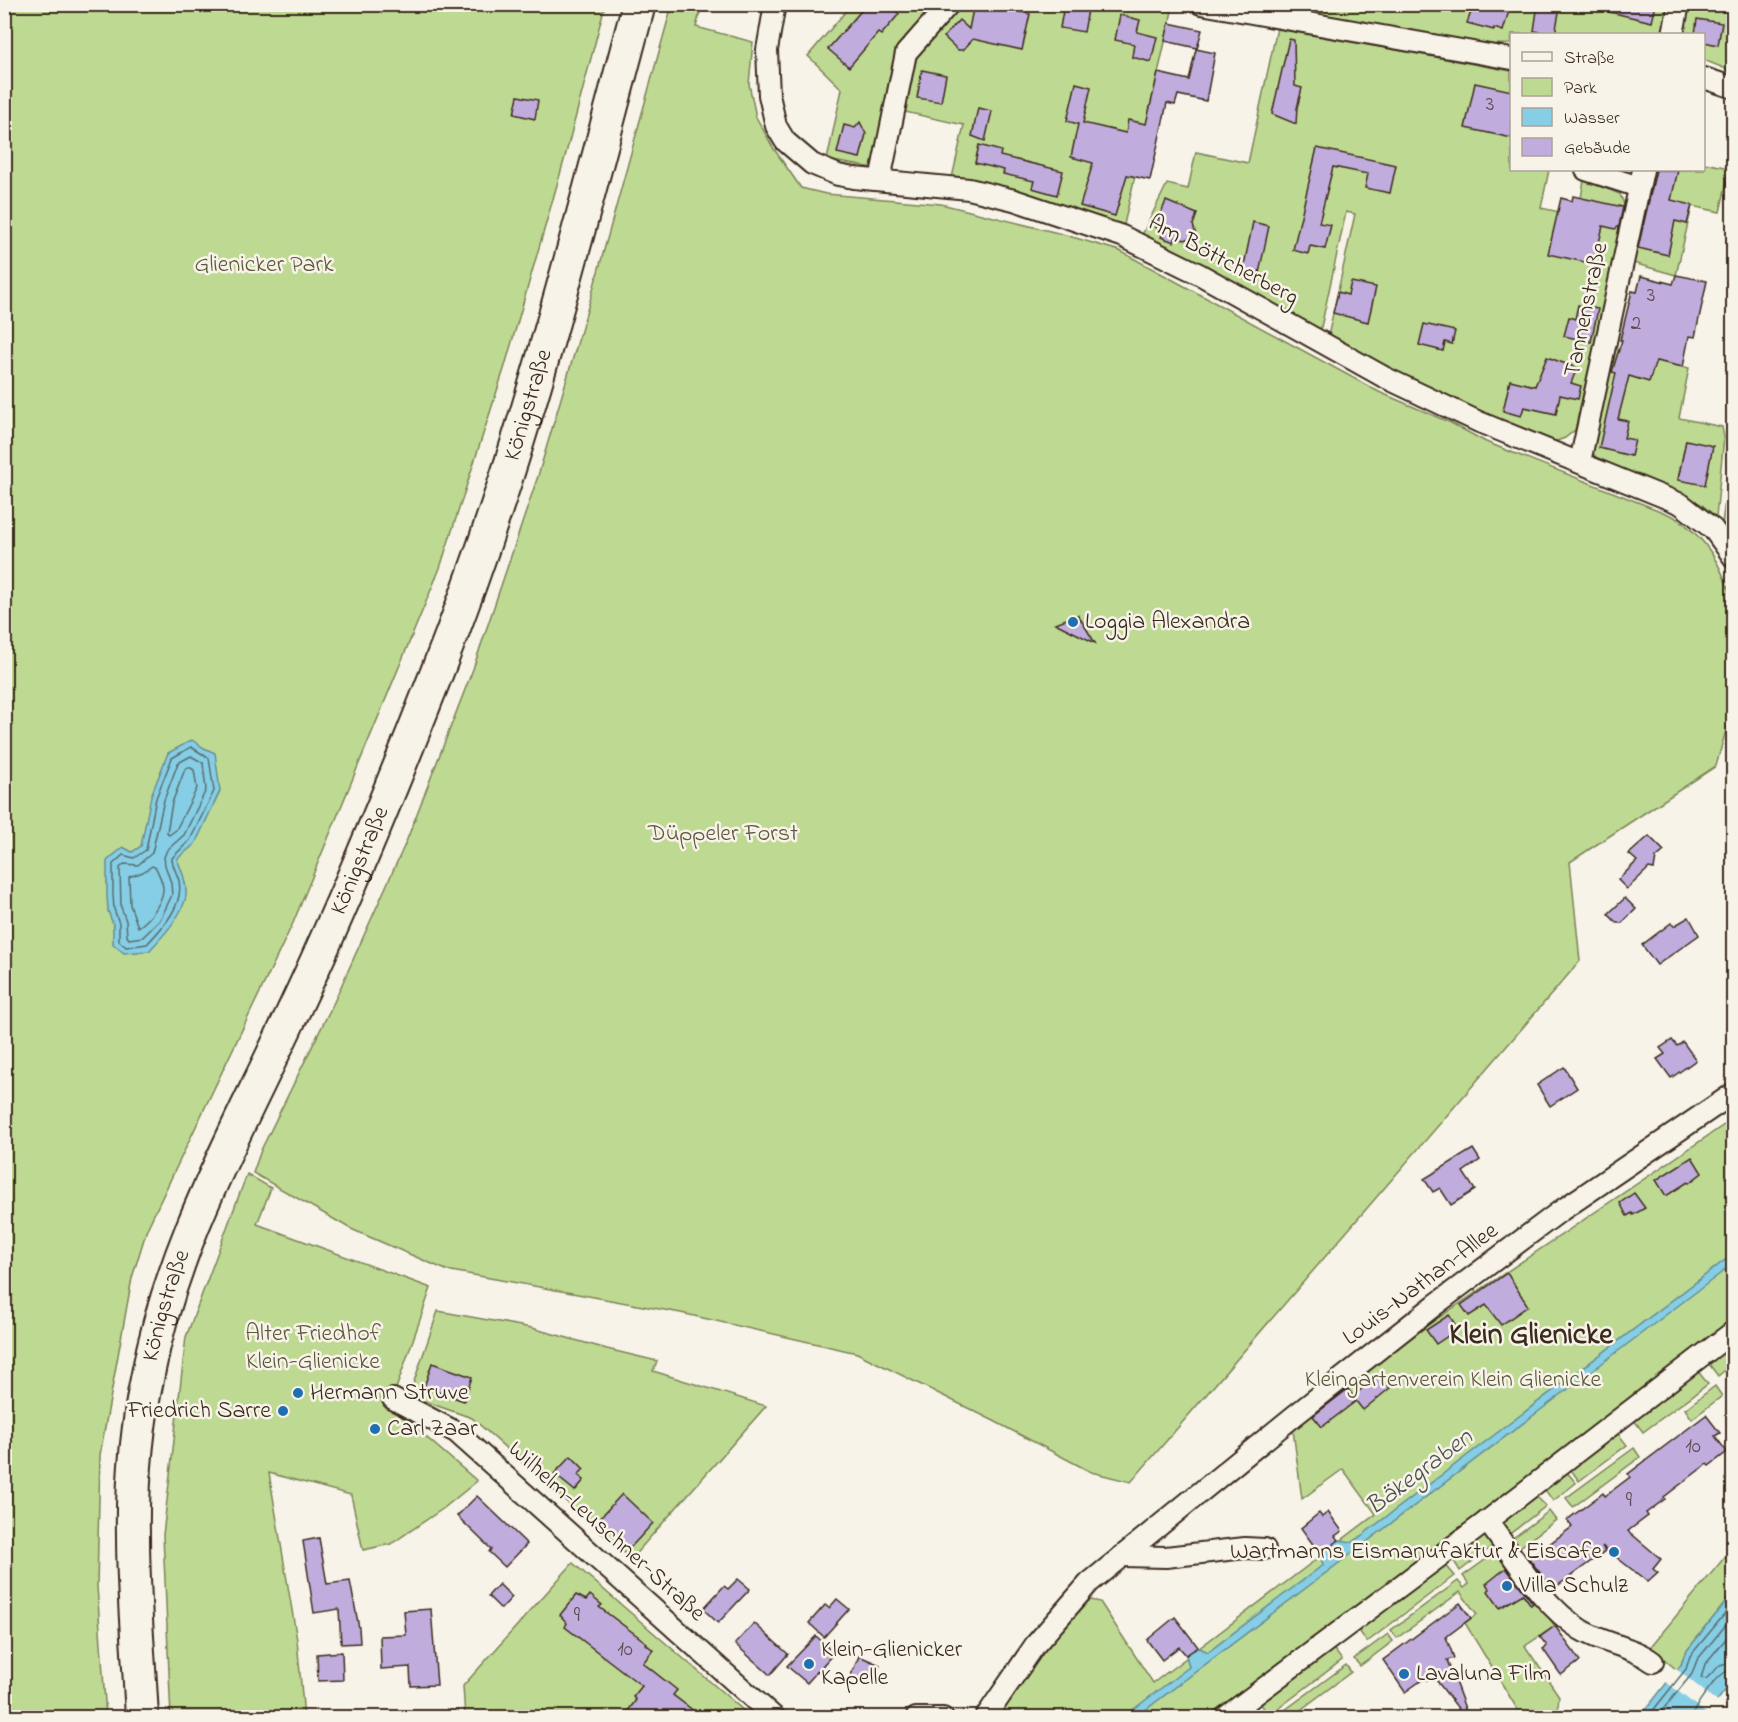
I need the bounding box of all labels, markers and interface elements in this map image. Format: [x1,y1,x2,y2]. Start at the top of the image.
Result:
legend [1510,33,1705,171]
text: Straße [1564,46,1615,72]
text: Park [1564,76,1597,102]
house number: 3 [1486,90,1494,120]
text: Wasser [1564,106,1620,132]
text: Gebäude [1564,136,1631,162]
street label: Am Böttcherberg [1141,207,1305,315]
street label: Tannenstraße [1556,239,1618,381]
park label: Glienicker Park [194,248,334,283]
house number: 3 [1647,281,1655,311]
house number: 2 [1631,309,1641,339]
street label: Königstraße [495,345,562,465]
place label: Loggia Alexandra [1085,605,1250,640]
marker: Loggia Alexandra [1066,615,1080,629]
street label: Königstraße [322,801,399,921]
park label: Düppeler Forst [647,817,798,852]
street label: Louis-Nathan-Allee [1336,1215,1507,1355]
street label: Königstraße [133,1244,200,1365]
district label: Klein Glienicke [1449,1314,1614,1358]
park label: Alter Friedhof Klein-Glienicke [245,1317,382,1380]
park label: Kleingartenverein Klein Glienicke [1305,1363,1601,1398]
place label: Hermann Struve [310,1376,469,1411]
marker: Hermann Struve [291,1386,305,1400]
place label: Friedrich Sarre [127,1394,271,1429]
marker: Friedrich Sarre [276,1404,290,1418]
place label: Carl Zaar [387,1412,478,1447]
water label: Bäkegraben [1358,1419,1483,1526]
marker: Carl Zaar [368,1422,382,1436]
house number: 10 [1685,1432,1701,1462]
street label: Wilhelm-Leuschner-Straße [499,1433,713,1631]
house number: 9 [1626,1486,1633,1516]
place label: Wartmanns Eismanufaktur & Eiscafe [1230,1535,1602,1570]
marker: Wartmanns Eismanufaktur & Eiscafe [1607,1545,1621,1559]
place label: Villa Schulz [1518,1569,1629,1604]
marker: Villa Schulz [1500,1579,1514,1593]
house number: 9 [574,1601,581,1631]
place label: Klein-Glienicker Kapelle [821,1633,963,1696]
house number: 10 [617,1635,633,1665]
marker: Klein-Glienicker Kapelle [802,1657,816,1671]
place label: Lavaluna Film [1416,1657,1551,1692]
marker: Lavaluna Film [1397,1667,1411,1681]

